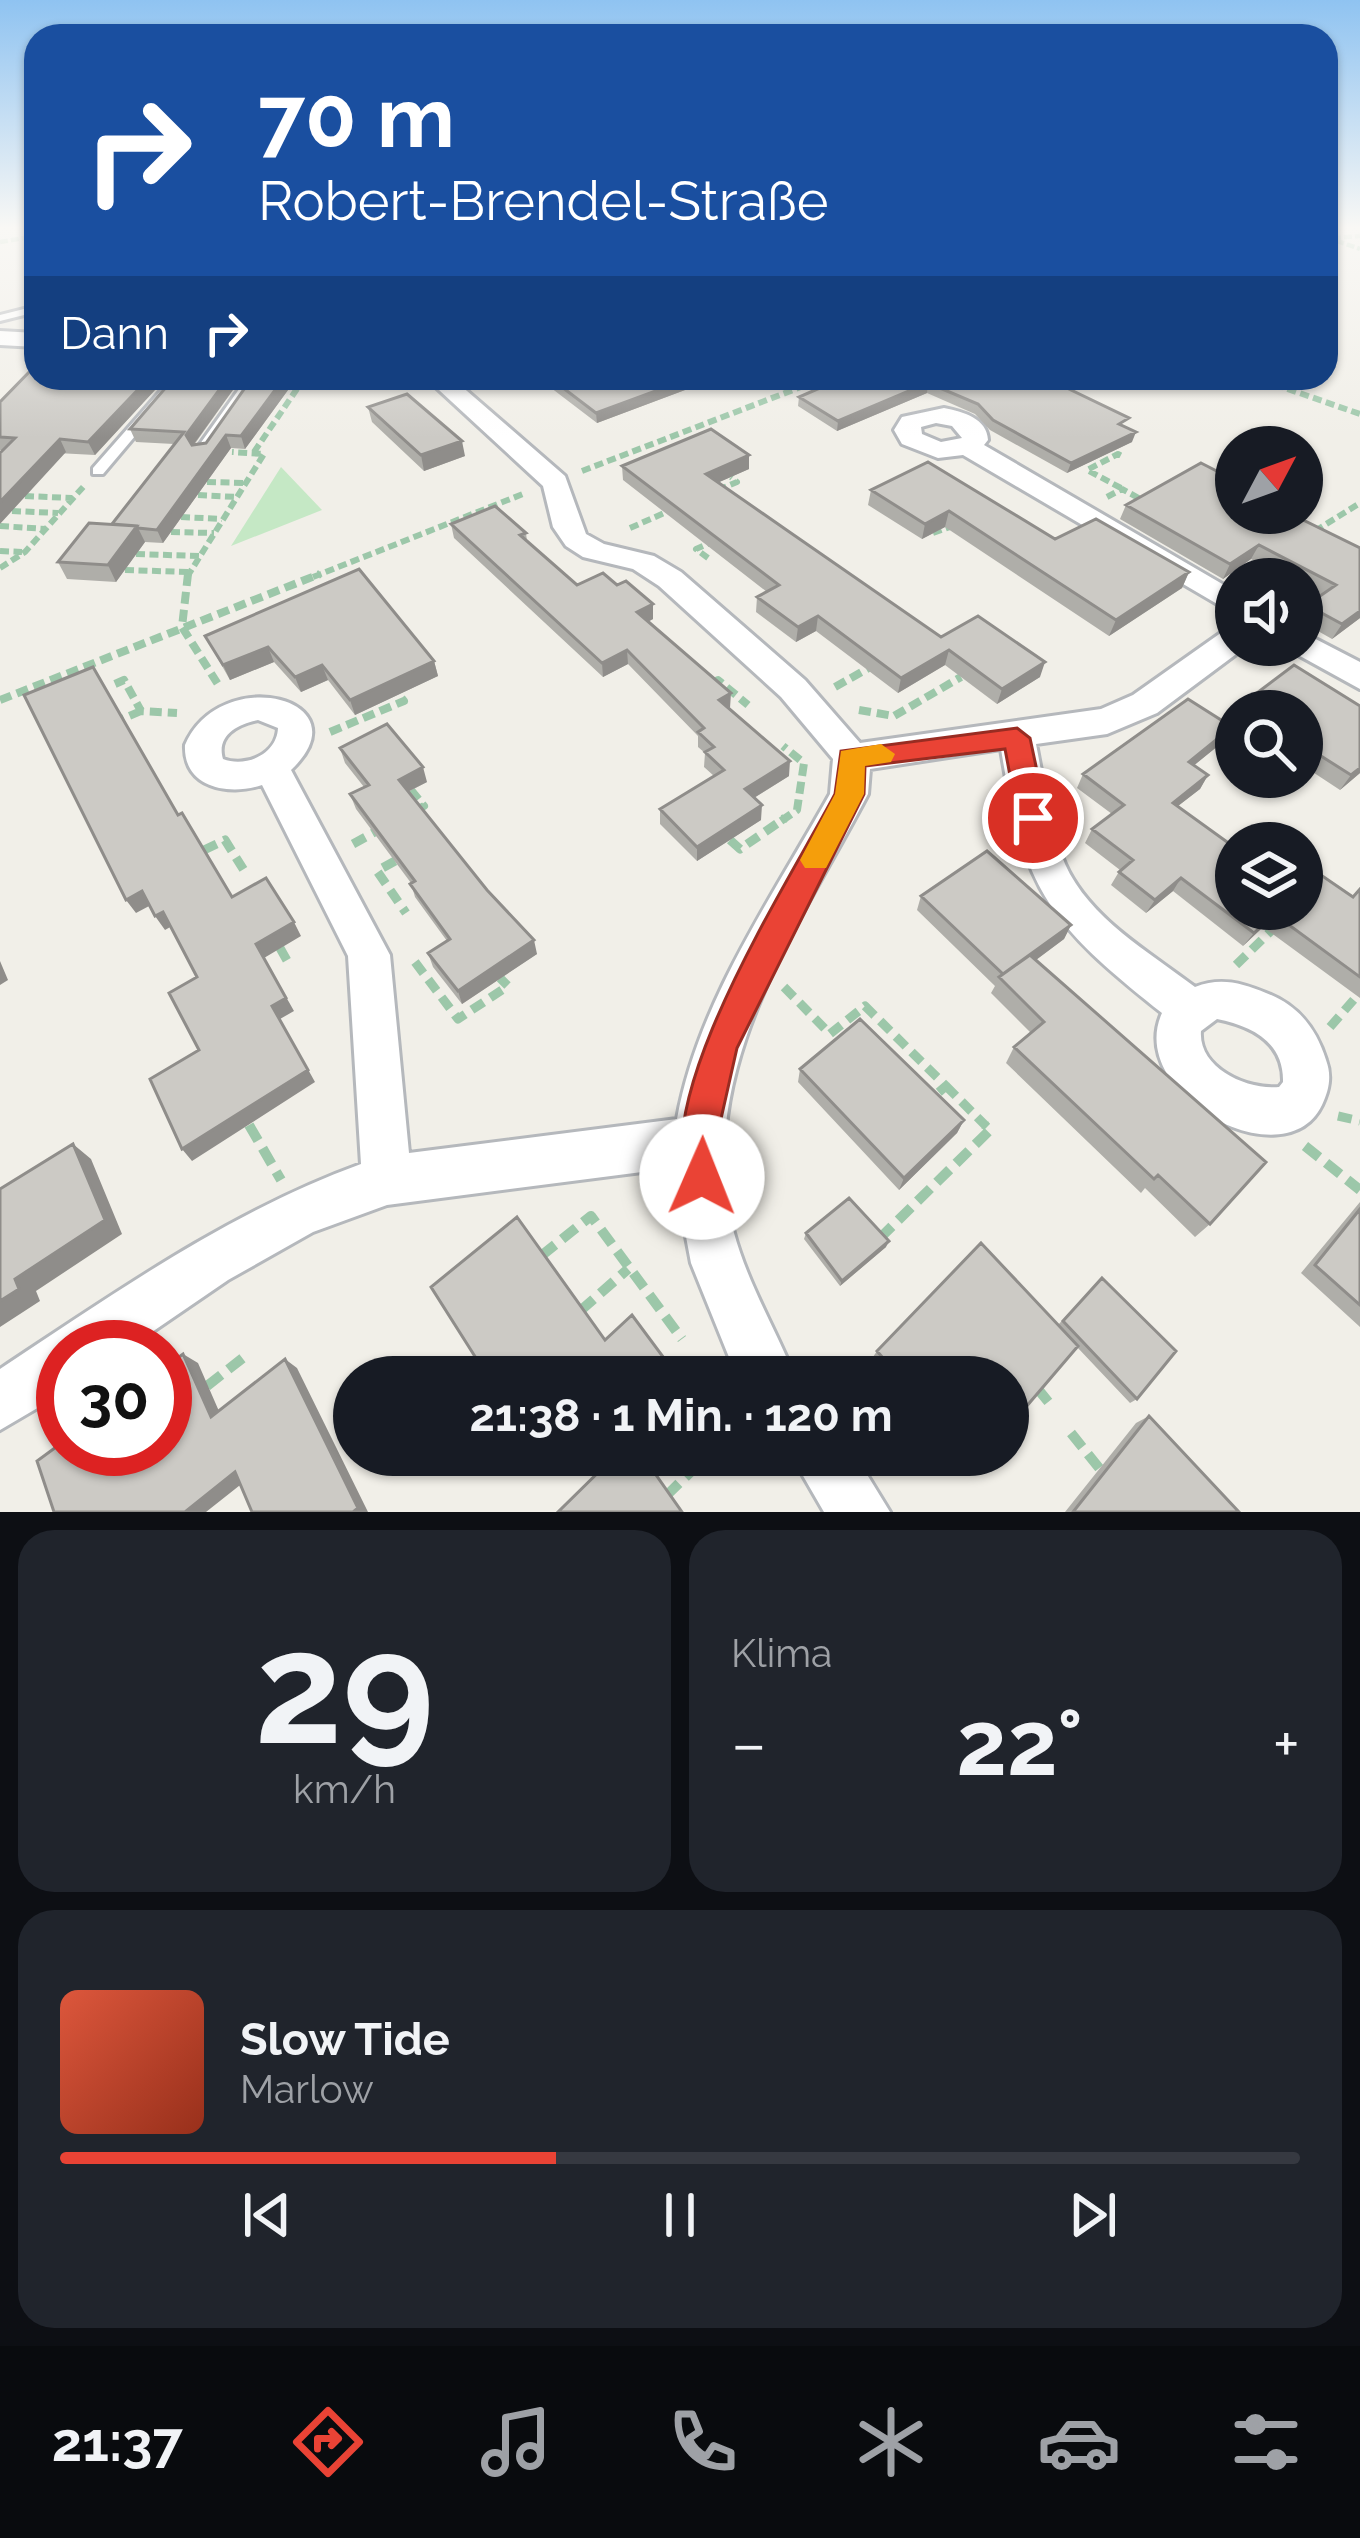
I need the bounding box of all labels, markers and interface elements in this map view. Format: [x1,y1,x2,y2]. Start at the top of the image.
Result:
text: 70 m [258,68,455,167]
icon: right [60,72,216,228]
text: Robert-Brendel-Straße [258,169,828,233]
icon: right [193,300,259,366]
text: Dann [60,307,169,360]
north arrow [1215,426,1323,534]
map controls [1215,426,1323,930]
button: sound [1215,558,1323,666]
button: search [1215,690,1323,798]
pin [982,767,1084,869]
icon: arrive [1000,785,1066,851]
button: layers [1215,822,1323,930]
position arrow [639,1114,765,1240]
speed limit sign: 30 [36,1320,192,1476]
text: 21:38 · 1 Min. · 120 m [469,1389,893,1442]
text: 29 [255,1596,434,1780]
text: Klima [731,1630,832,1676]
text: 22° [956,1690,1083,1796]
text: − [731,1705,767,1782]
text: + [1273,1705,1300,1782]
text: km/h [293,1766,396,1812]
text: Slow Tide [240,2013,450,2066]
text: Marlow [240,2066,374,2112]
icon: previous [234,2182,300,2248]
icon: pause [647,2182,713,2248]
icon: next [1060,2182,1126,2248]
icon: directions [286,2400,370,2484]
icon: music [474,2400,558,2484]
icon: phone [661,2400,745,2484]
icon: climate [849,2400,933,2484]
icon: car [1037,2400,1121,2484]
icon: filters [1224,2400,1308,2484]
text: 21:37 [52,2410,183,2474]

